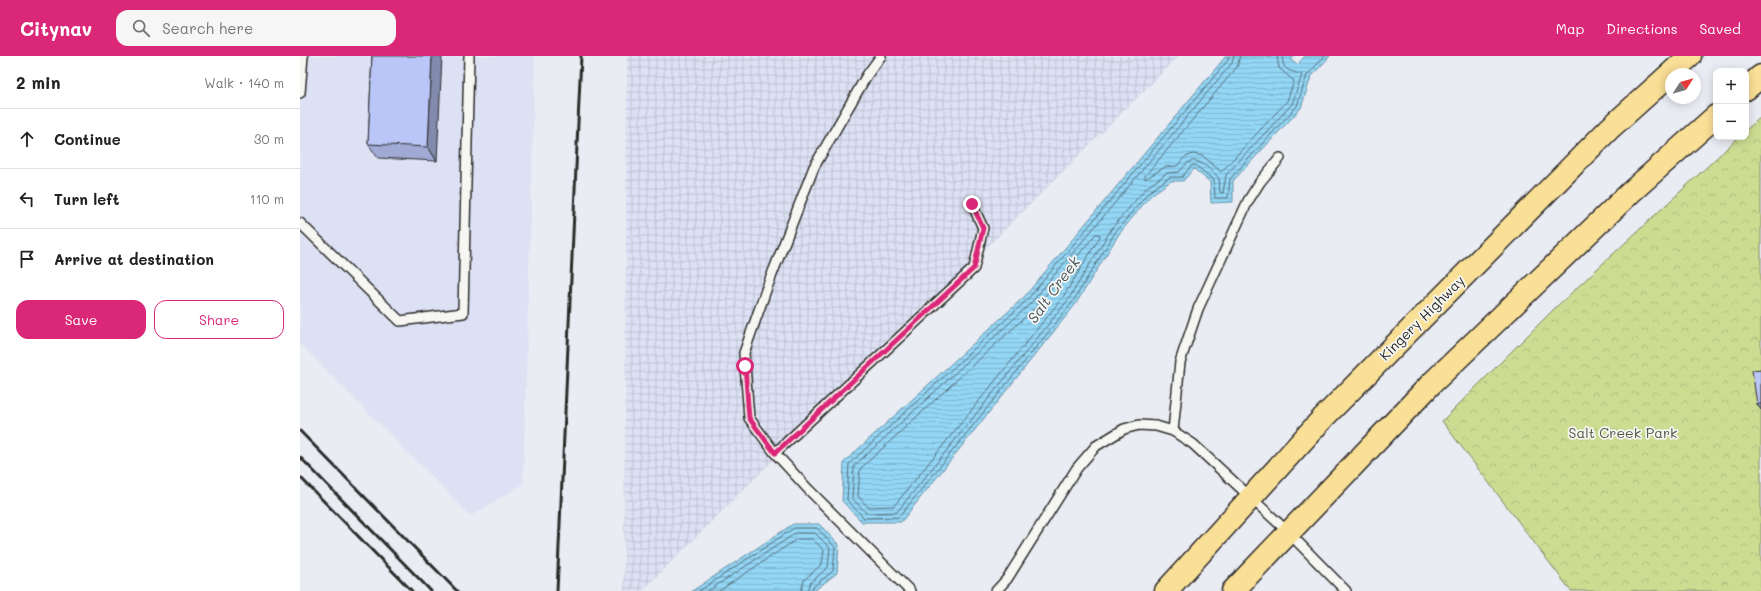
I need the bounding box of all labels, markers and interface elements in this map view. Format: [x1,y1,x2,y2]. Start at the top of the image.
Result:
search box [116,10,396,46]
text: Citynav [20,16,92,41]
icon: search [130,17,152,39]
text: Search here [162,18,253,38]
text: Map [1556,19,1584,38]
text: Directions [1606,19,1677,38]
text: Saved [1699,19,1741,38]
north arrow [1665,68,1701,104]
map controls [1713,68,1749,140]
button: + [1713,68,1749,104]
text: 2 min [16,71,61,93]
text: Walk · 140 m [204,74,284,91]
button: − [1713,104,1749,140]
icon: ahead [16,128,38,150]
text: Continue [54,129,121,149]
text: 30 m [254,130,284,147]
icon: left [16,188,38,210]
text: Turn left [54,189,119,209]
text: 110 m [250,190,284,207]
route end [963,195,981,213]
icon: arrive [16,248,38,270]
text: Arrive at destination [54,249,214,269]
water label: Salt Creek [1022,251,1085,327]
street label: Kingery Highway [1375,271,1468,364]
button: Save [16,300,146,339]
button: Share [154,300,284,339]
route start [736,357,754,375]
park label: Salt Creek Park [1569,423,1677,442]

